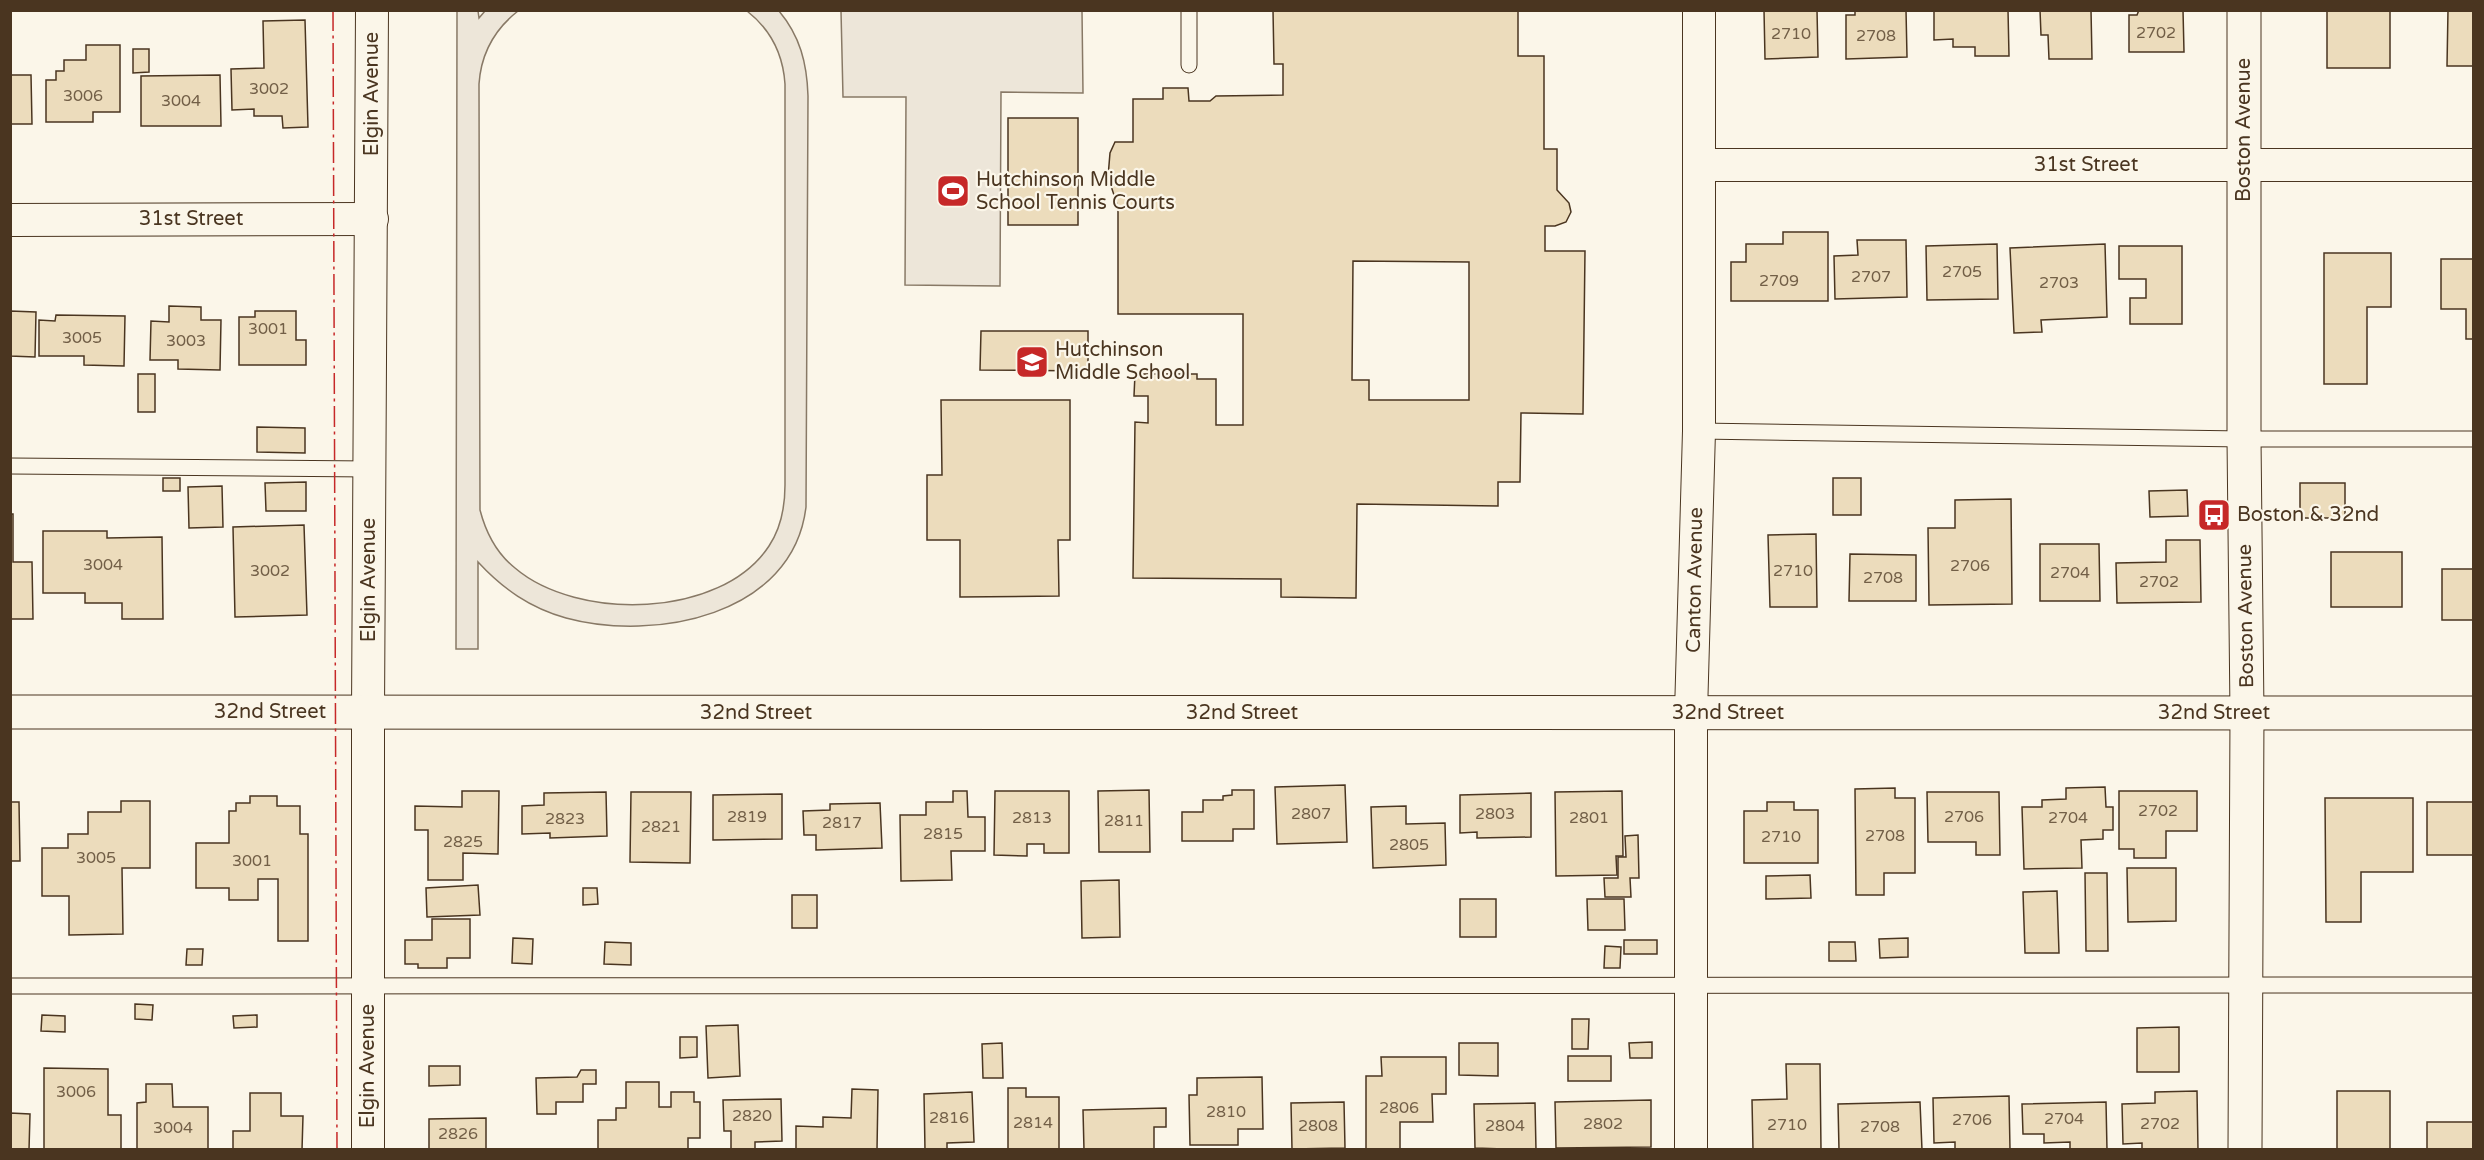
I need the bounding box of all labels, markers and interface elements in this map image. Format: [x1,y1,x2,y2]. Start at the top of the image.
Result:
house number: 2702 [2136,23,2176,43]
house number: 2710 [1771,24,1811,44]
house number: 2708 [1856,26,1896,46]
street label: Elgin Avenue [360,32,384,156]
street label: Boston Avenue [2232,58,2256,202]
house number: 3002 [249,79,289,99]
house number: 3006 [63,86,103,106]
house number: 3004 [161,91,201,111]
street label: 31st Street [2034,153,2139,177]
place label: Hutchinson Middle School Tennis Courts [976,168,1175,215]
sports icon: Hutchinson Middle School Tennis Courts [935,173,971,209]
street label: 31st Street [139,207,244,231]
house number: 2705 [1942,262,1982,282]
house number: 2707 [1851,267,1891,287]
house number: 2709 [1759,271,1799,291]
house number: 2703 [2039,273,2079,293]
house number: 3001 [248,319,288,339]
house number: 3005 [62,328,102,348]
house number: 3003 [166,331,206,351]
place label: Hutchinson Middle School [1055,338,1190,385]
school or university icon: Hutchinson Middle School [1014,344,1050,380]
bus stop icon: Boston & 32nd [2196,497,2232,533]
place label: Boston & 32nd [2237,503,2379,527]
street label: Canton Avenue [1682,507,1708,653]
street label: Elgin Avenue [357,518,381,642]
street label: Boston Avenue [2233,544,2259,688]
house number: 3004 [83,555,123,575]
house number: 2706 [1950,556,1990,576]
house number: 3002 [250,561,290,581]
house number: 2710 [1773,561,1813,581]
house number: 2704 [2050,563,2090,583]
house number: 2708 [1863,568,1903,588]
house number: 2702 [2139,572,2179,592]
street label: 32nd Street [214,700,326,724]
street label: 32nd Street [700,701,812,725]
street label: 32nd Street [1186,701,1298,725]
street label: 32nd Street [1672,701,1784,725]
street label: 32nd Street [2158,701,2270,725]
house number: 2702 [2138,801,2178,821]
house number: 2807 [1291,804,1331,824]
house number: 2803 [1475,804,1515,824]
house number: 2819 [727,807,767,827]
house number: 2706 [1944,807,1984,827]
house number: 2813 [1012,808,1052,828]
house number: 2801 [1569,808,1609,828]
house number: 2704 [2048,808,2088,828]
house number: 2823 [545,809,585,829]
house number: 2811 [1104,811,1144,831]
house number: 2817 [822,813,862,833]
house number: 2821 [641,817,681,837]
house number: 2815 [923,824,963,844]
house number: 2708 [1865,826,1905,846]
house number: 2710 [1761,827,1801,847]
house number: 2825 [443,832,483,852]
house number: 2805 [1389,835,1429,855]
house number: 3005 [76,848,116,868]
house number: 3001 [232,851,272,871]
street label: Elgin Avenue [356,1004,380,1128]
house number: 3006 [56,1082,96,1102]
house number: 2806 [1379,1098,1419,1118]
house number: 2810 [1206,1102,1246,1122]
house number: 2820 [732,1106,772,1126]
house number: 2816 [929,1108,969,1128]
house number: 2704 [2044,1109,2084,1129]
house number: 2706 [1952,1110,1992,1130]
house number: 2814 [1013,1113,1053,1133]
house number: 2802 [1583,1114,1623,1134]
house number: 2702 [2140,1114,2180,1134]
house number: 2710 [1767,1115,1807,1135]
house number: 2808 [1298,1116,1338,1136]
house number: 2804 [1485,1116,1525,1136]
house number: 2708 [1860,1117,1900,1137]
house number: 3004 [153,1118,193,1138]
house number: 2826 [438,1124,478,1144]

